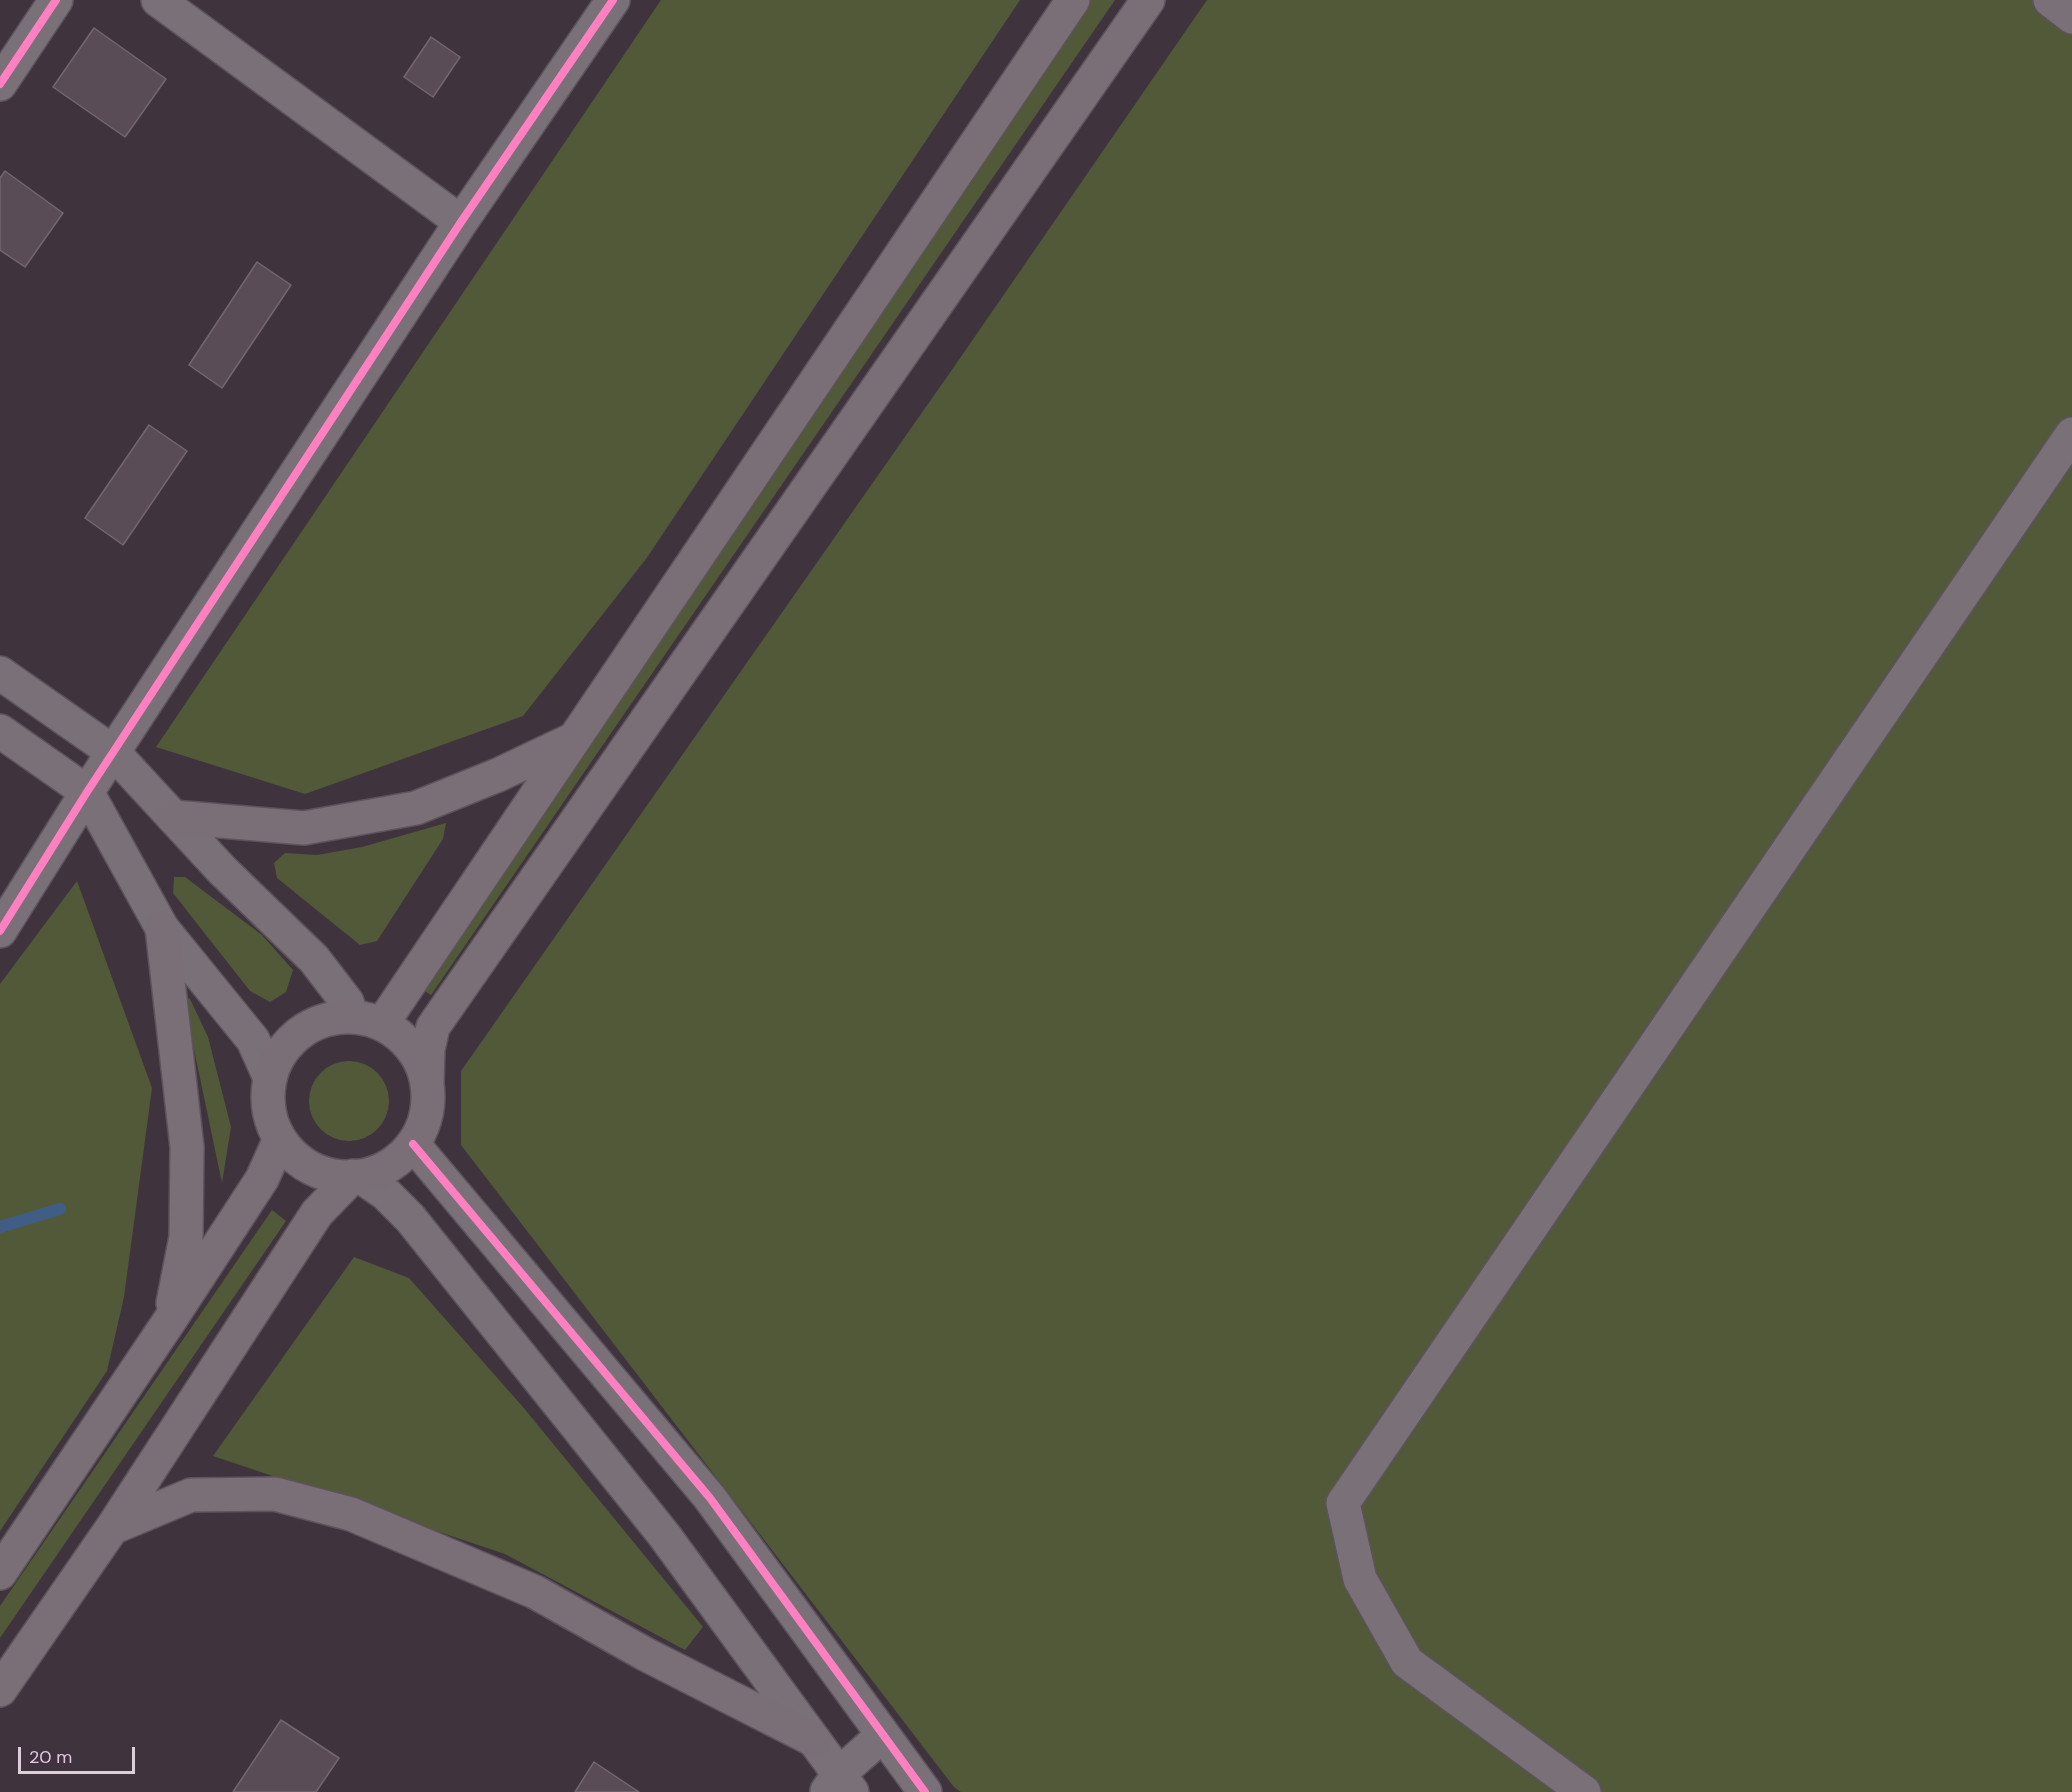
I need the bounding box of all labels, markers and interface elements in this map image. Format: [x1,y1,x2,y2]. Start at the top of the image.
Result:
scale bar [21,1735,138,1773]
text: 20 m [29,1745,72,1769]

